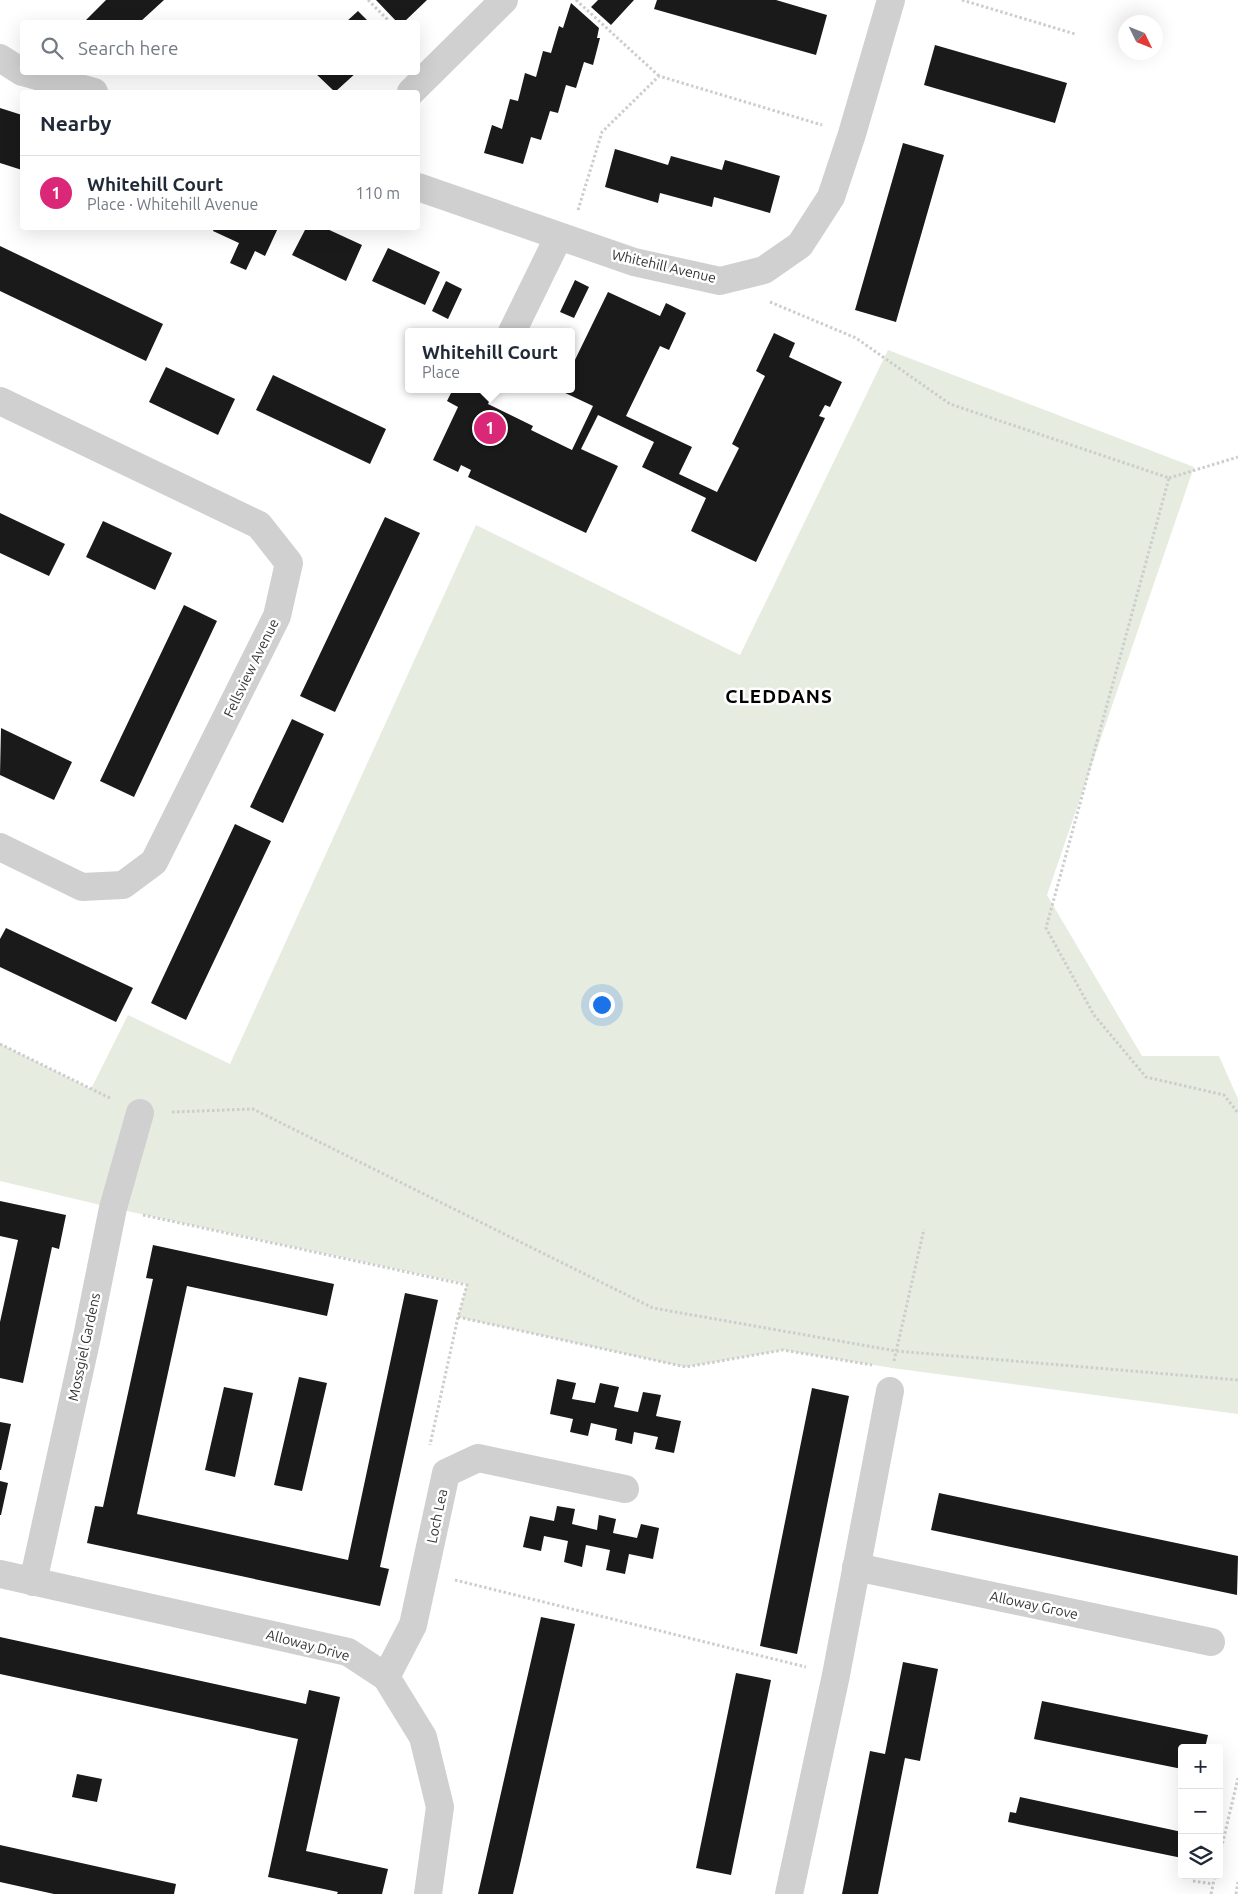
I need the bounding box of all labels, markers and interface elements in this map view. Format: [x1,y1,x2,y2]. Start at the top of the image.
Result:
north arrow [1118,15,1163,60]
search box [20,20,420,75]
icon: search [38,34,66,62]
text: Search here [78,37,178,59]
text: Nearby [40,111,111,135]
text: Whitehill Court [87,173,223,195]
text: 1 [51,184,61,202]
text: 110 m [355,184,400,202]
text: Place · Whitehill Avenue [87,195,258,213]
street label: Whitehill Avenue [610,246,718,286]
popup [405,328,575,393]
text: Whitehill Court [422,341,558,363]
text: Place [422,363,460,381]
pin: 1 [474,409,506,447]
street label: Fellsview Avenue [220,616,282,720]
district label: CLEDDANS [725,685,833,707]
your location [589,992,615,1018]
street label: Mossgiel Gardens [65,1291,103,1403]
street label: Loch Lea [423,1487,451,1545]
street label: Alloway Grove [988,1588,1080,1622]
street label: Alloway Drive [265,1626,351,1664]
map controls [1178,1744,1223,1879]
button: + [1178,1744,1223,1789]
button: − [1178,1789,1223,1834]
button: layers [1178,1834,1223,1879]

